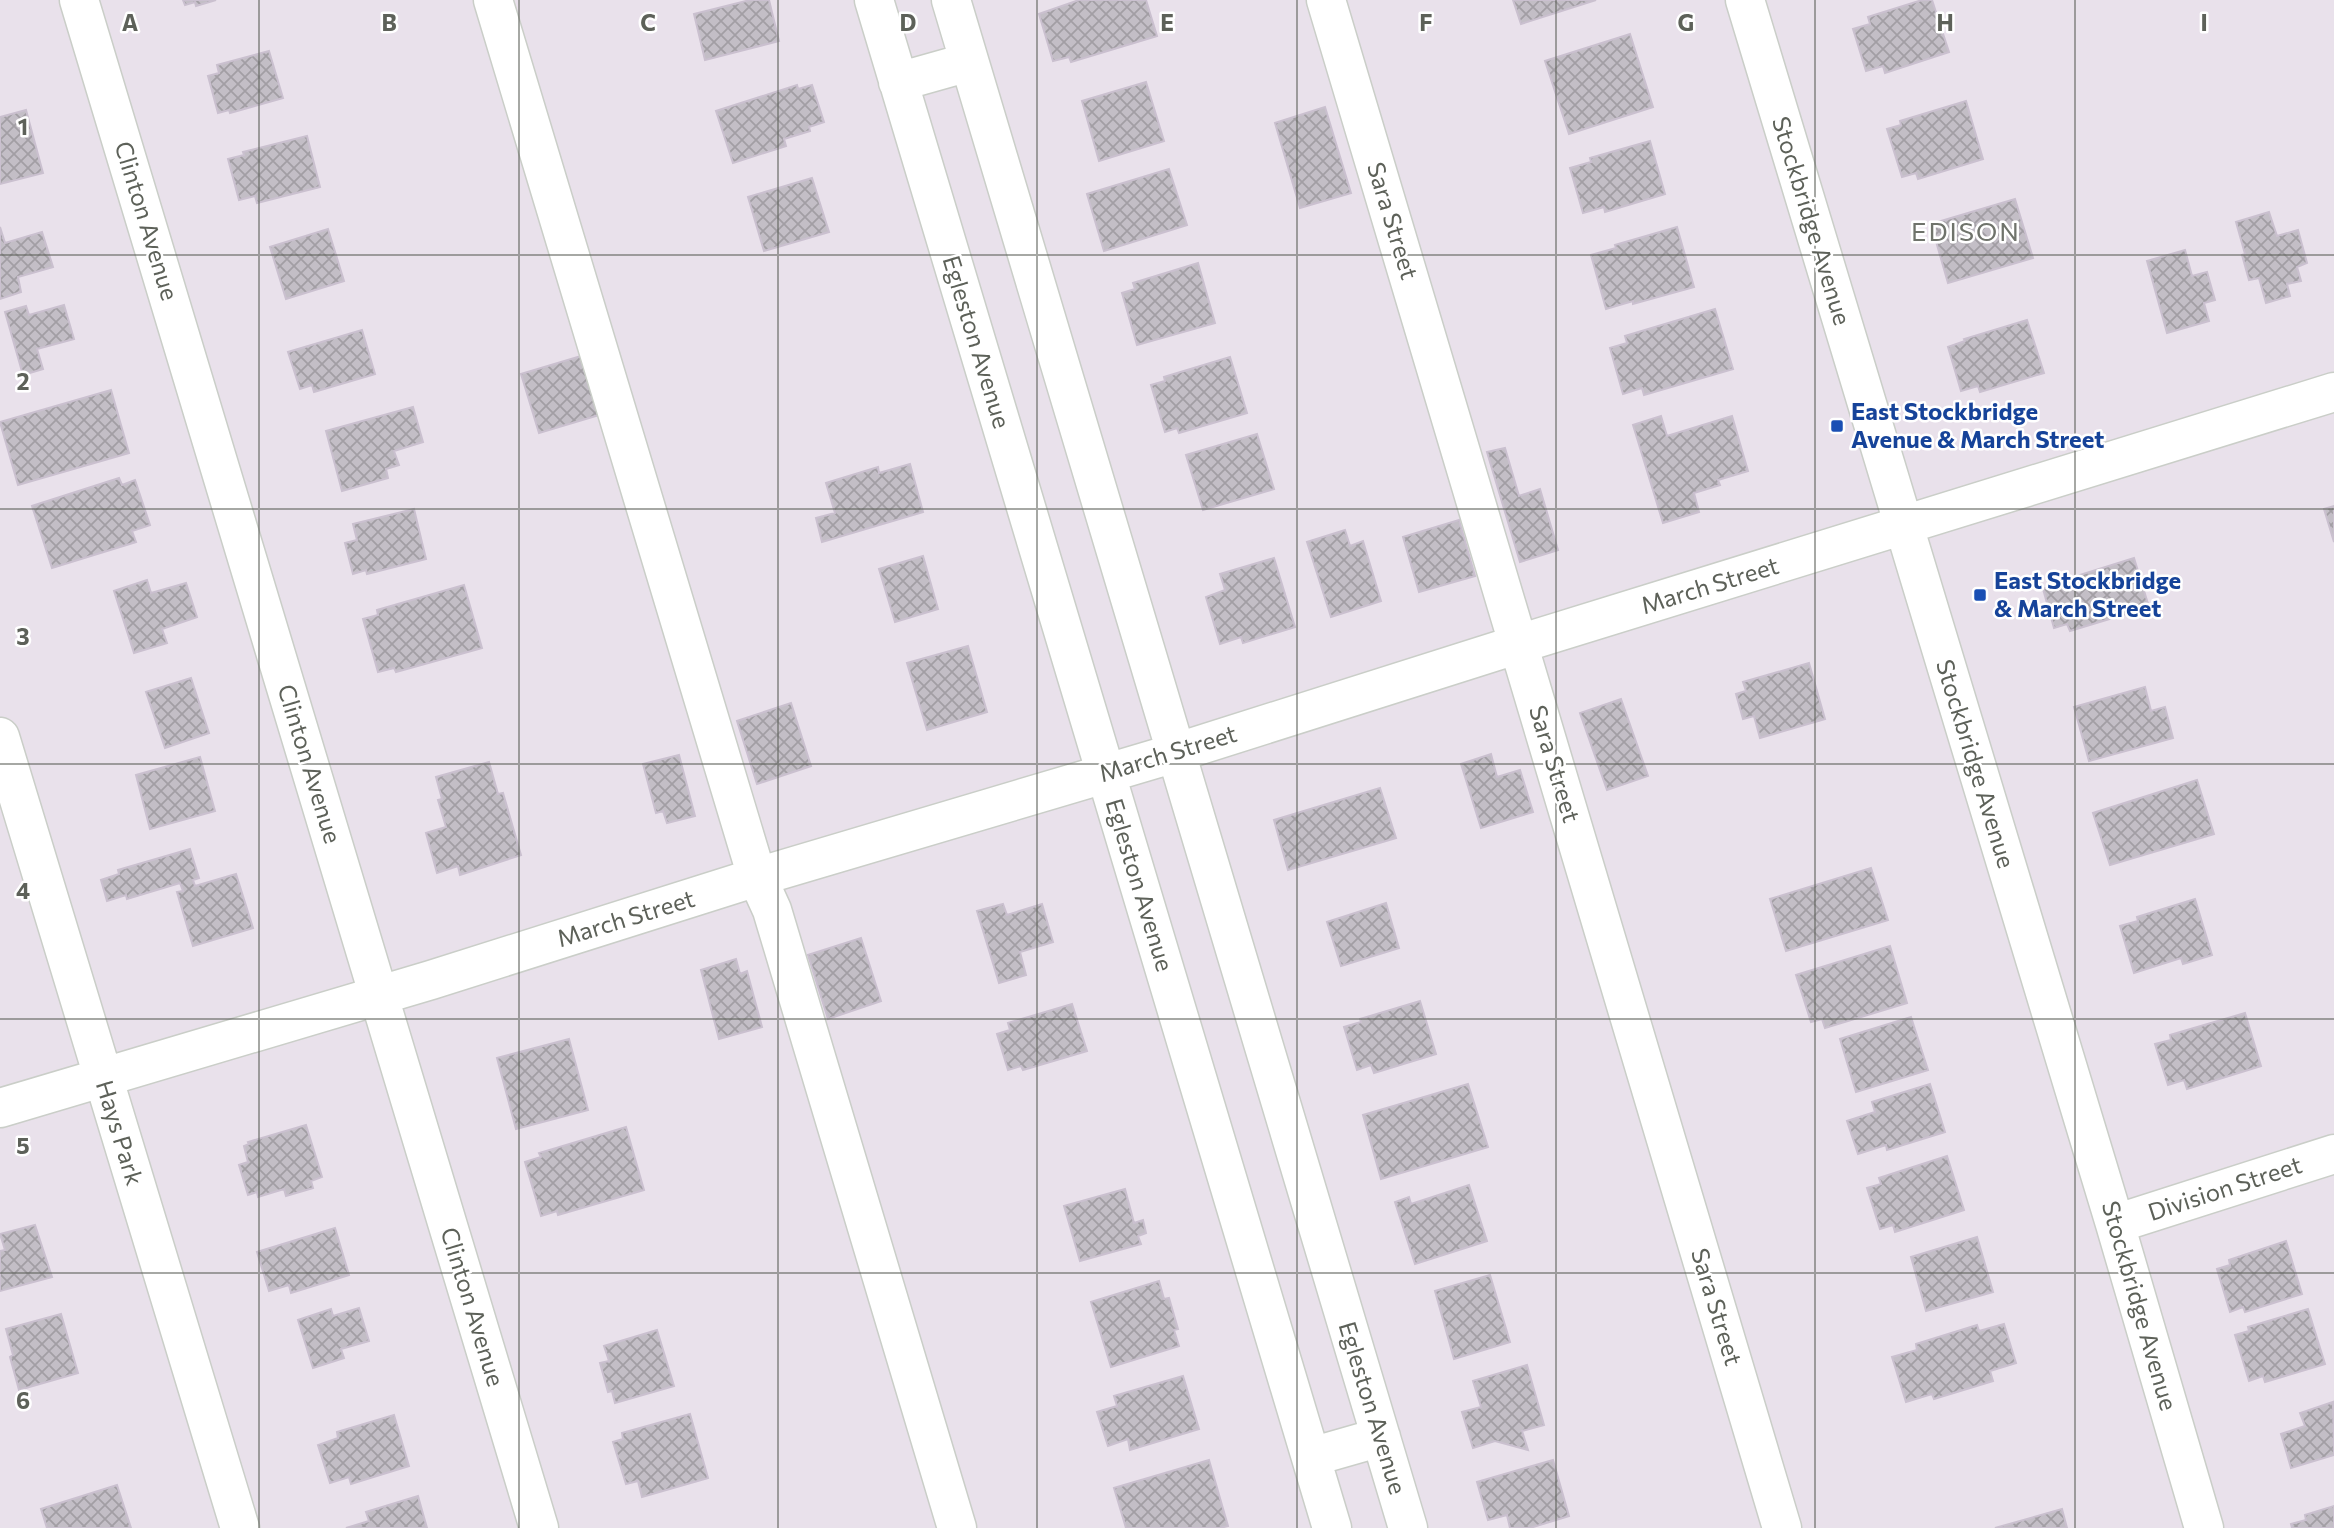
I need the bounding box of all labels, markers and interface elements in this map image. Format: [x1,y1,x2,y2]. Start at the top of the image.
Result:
text: A [122,8,139,36]
text: B [381,8,397,36]
text: C [640,8,656,36]
text: D [900,8,917,36]
text: E [1160,8,1174,36]
text: F [1419,8,1433,36]
text: G [1678,8,1694,36]
text: H [1936,8,1954,36]
text: I [2200,8,2208,36]
text: 1 [18,112,28,140]
street label: Stockbridge Avenue [1767,113,1858,328]
street label: Clinton Avenue [109,138,185,304]
street label: Sara Street [1362,158,1425,283]
district label: EDISON [1911,215,2021,246]
street label: Egleston Avenue [937,252,1018,432]
text: 2 [16,367,30,395]
place label: East Stockbridge Avenue & March Street [1851,396,2104,453]
marker: East Stockbridge Avenue & March Street [1829,418,1845,434]
street label: March Street [1637,550,1782,619]
place label: East Stockbridge & March Street [1994,565,2181,622]
marker: East Stockbridge & March Street [1972,587,1988,603]
text: 3 [16,622,30,650]
street label: Stockbridge Avenue [1931,656,2022,871]
street label: Clinton Avenue [272,681,348,847]
street label: Sara Street [1524,701,1587,826]
street label: March Street [1095,718,1240,787]
street label: Egleston Avenue [1100,795,1181,975]
text: 4 [16,876,30,904]
street label: March Street [553,883,698,952]
street label: Hays Park [91,1077,150,1189]
text: 5 [16,1131,30,1159]
street label: Division Street [2144,1149,2305,1226]
street label: Stockbridge Avenue [2097,1198,2184,1414]
street label: Clinton Avenue [435,1224,511,1390]
street label: Sara Street [1686,1244,1749,1369]
street label: Egleston Avenue [1333,1318,1414,1498]
text: 6 [16,1386,30,1414]

